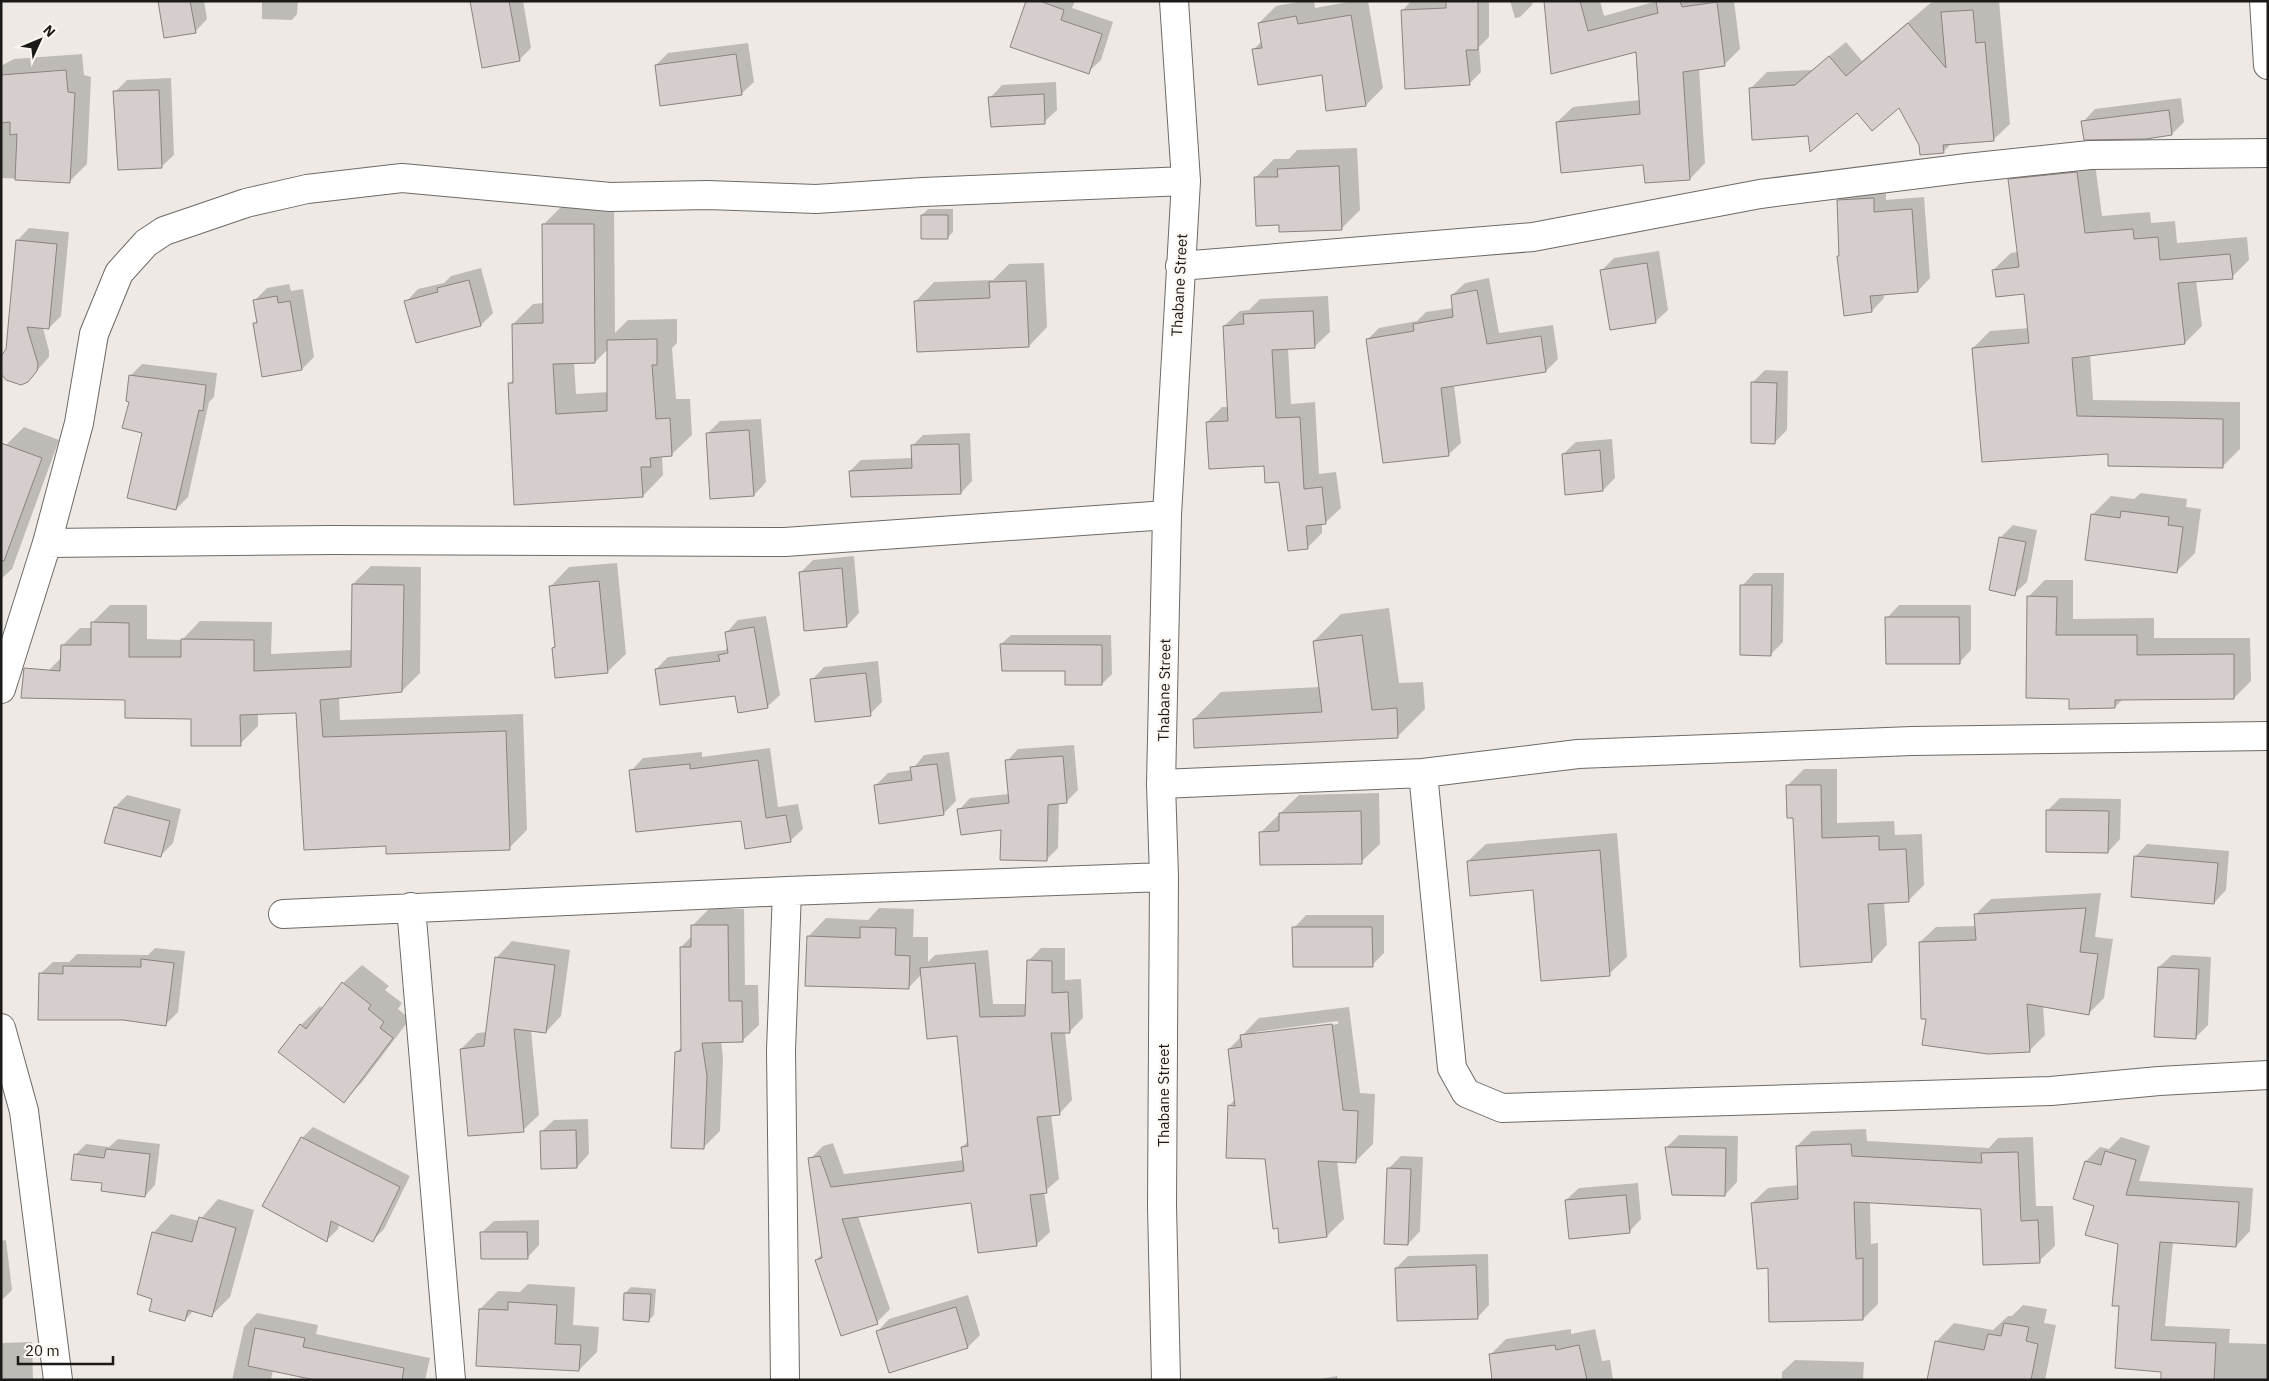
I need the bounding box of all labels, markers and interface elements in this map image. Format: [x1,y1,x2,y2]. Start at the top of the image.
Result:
north arrow [15,15,65,65]
text: N [39,21,59,41]
street label: Thabane Street [1167,233,1191,337]
street label: Thabane Street [1154,638,1174,742]
street label: Thabane Street [1154,1043,1173,1147]
scale bar [18,1334,112,1366]
text: 20 m [25,1341,60,1360]

